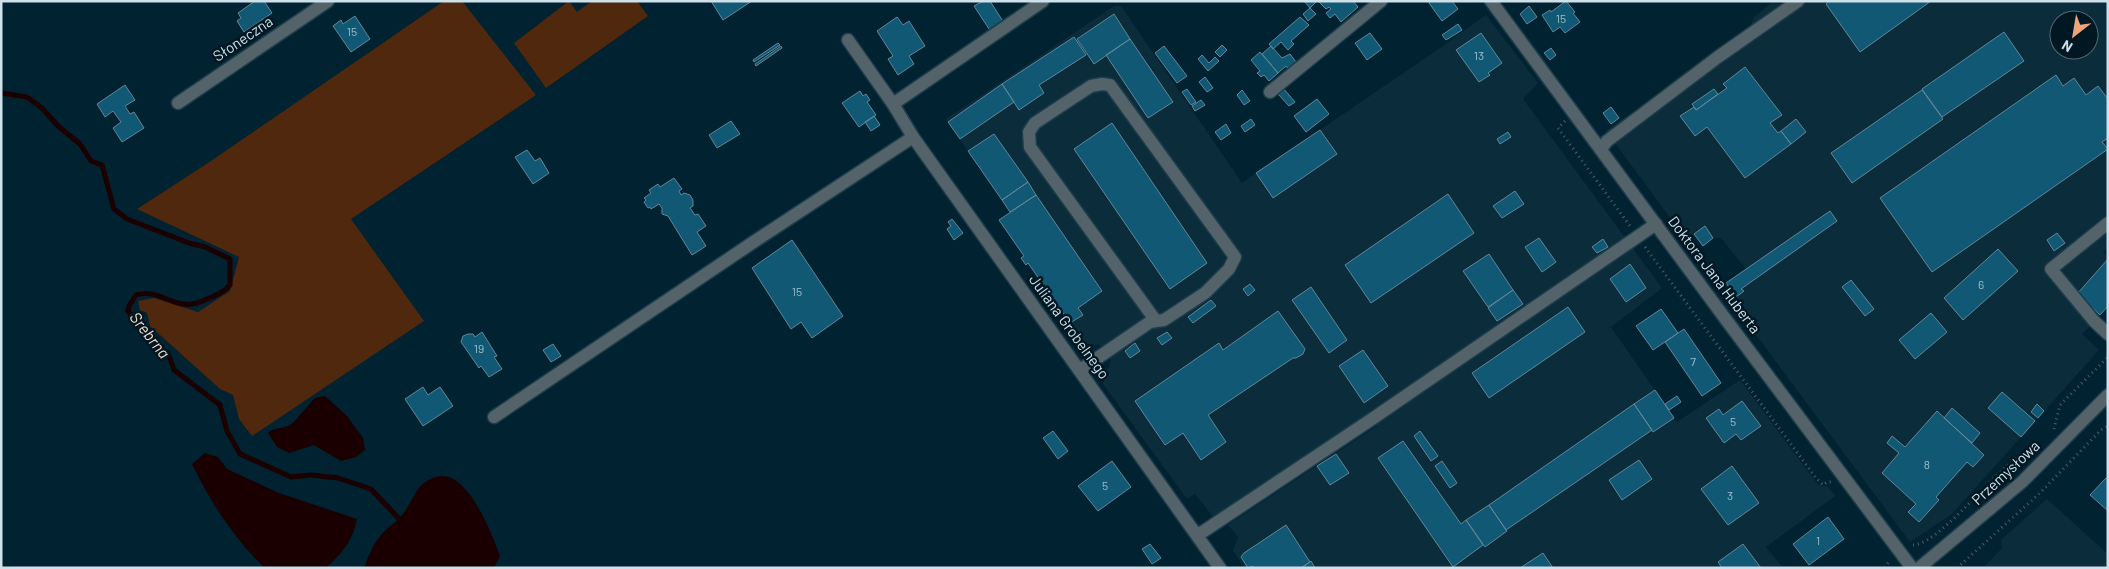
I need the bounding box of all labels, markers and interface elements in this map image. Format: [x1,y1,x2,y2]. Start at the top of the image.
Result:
north arrow [2049,10,2099,60]
house number: 15 [1556,11,1566,25]
street label: Słoneczna [209,12,276,65]
house number: 15 [347,24,357,38]
text: N [2059,37,2075,56]
house number: 13 [1474,48,1484,62]
street label: Doktora Jana Huberta [1665,212,1765,337]
street label: Juliana Grobelnego [1026,271,1114,382]
house number: 6 [1978,277,1984,291]
house number: 15 [792,284,802,298]
water label: Srebrna [126,308,174,362]
house number: 19 [474,341,484,355]
house number: 7 [1690,354,1696,368]
house number: 5 [1730,414,1736,428]
street label: Przemysłowa [1968,436,2043,508]
house number: 8 [1924,457,1930,471]
house number: 5 [1102,478,1108,492]
house number: 3 [1727,488,1733,502]
house number: 1 [1816,533,1820,547]

